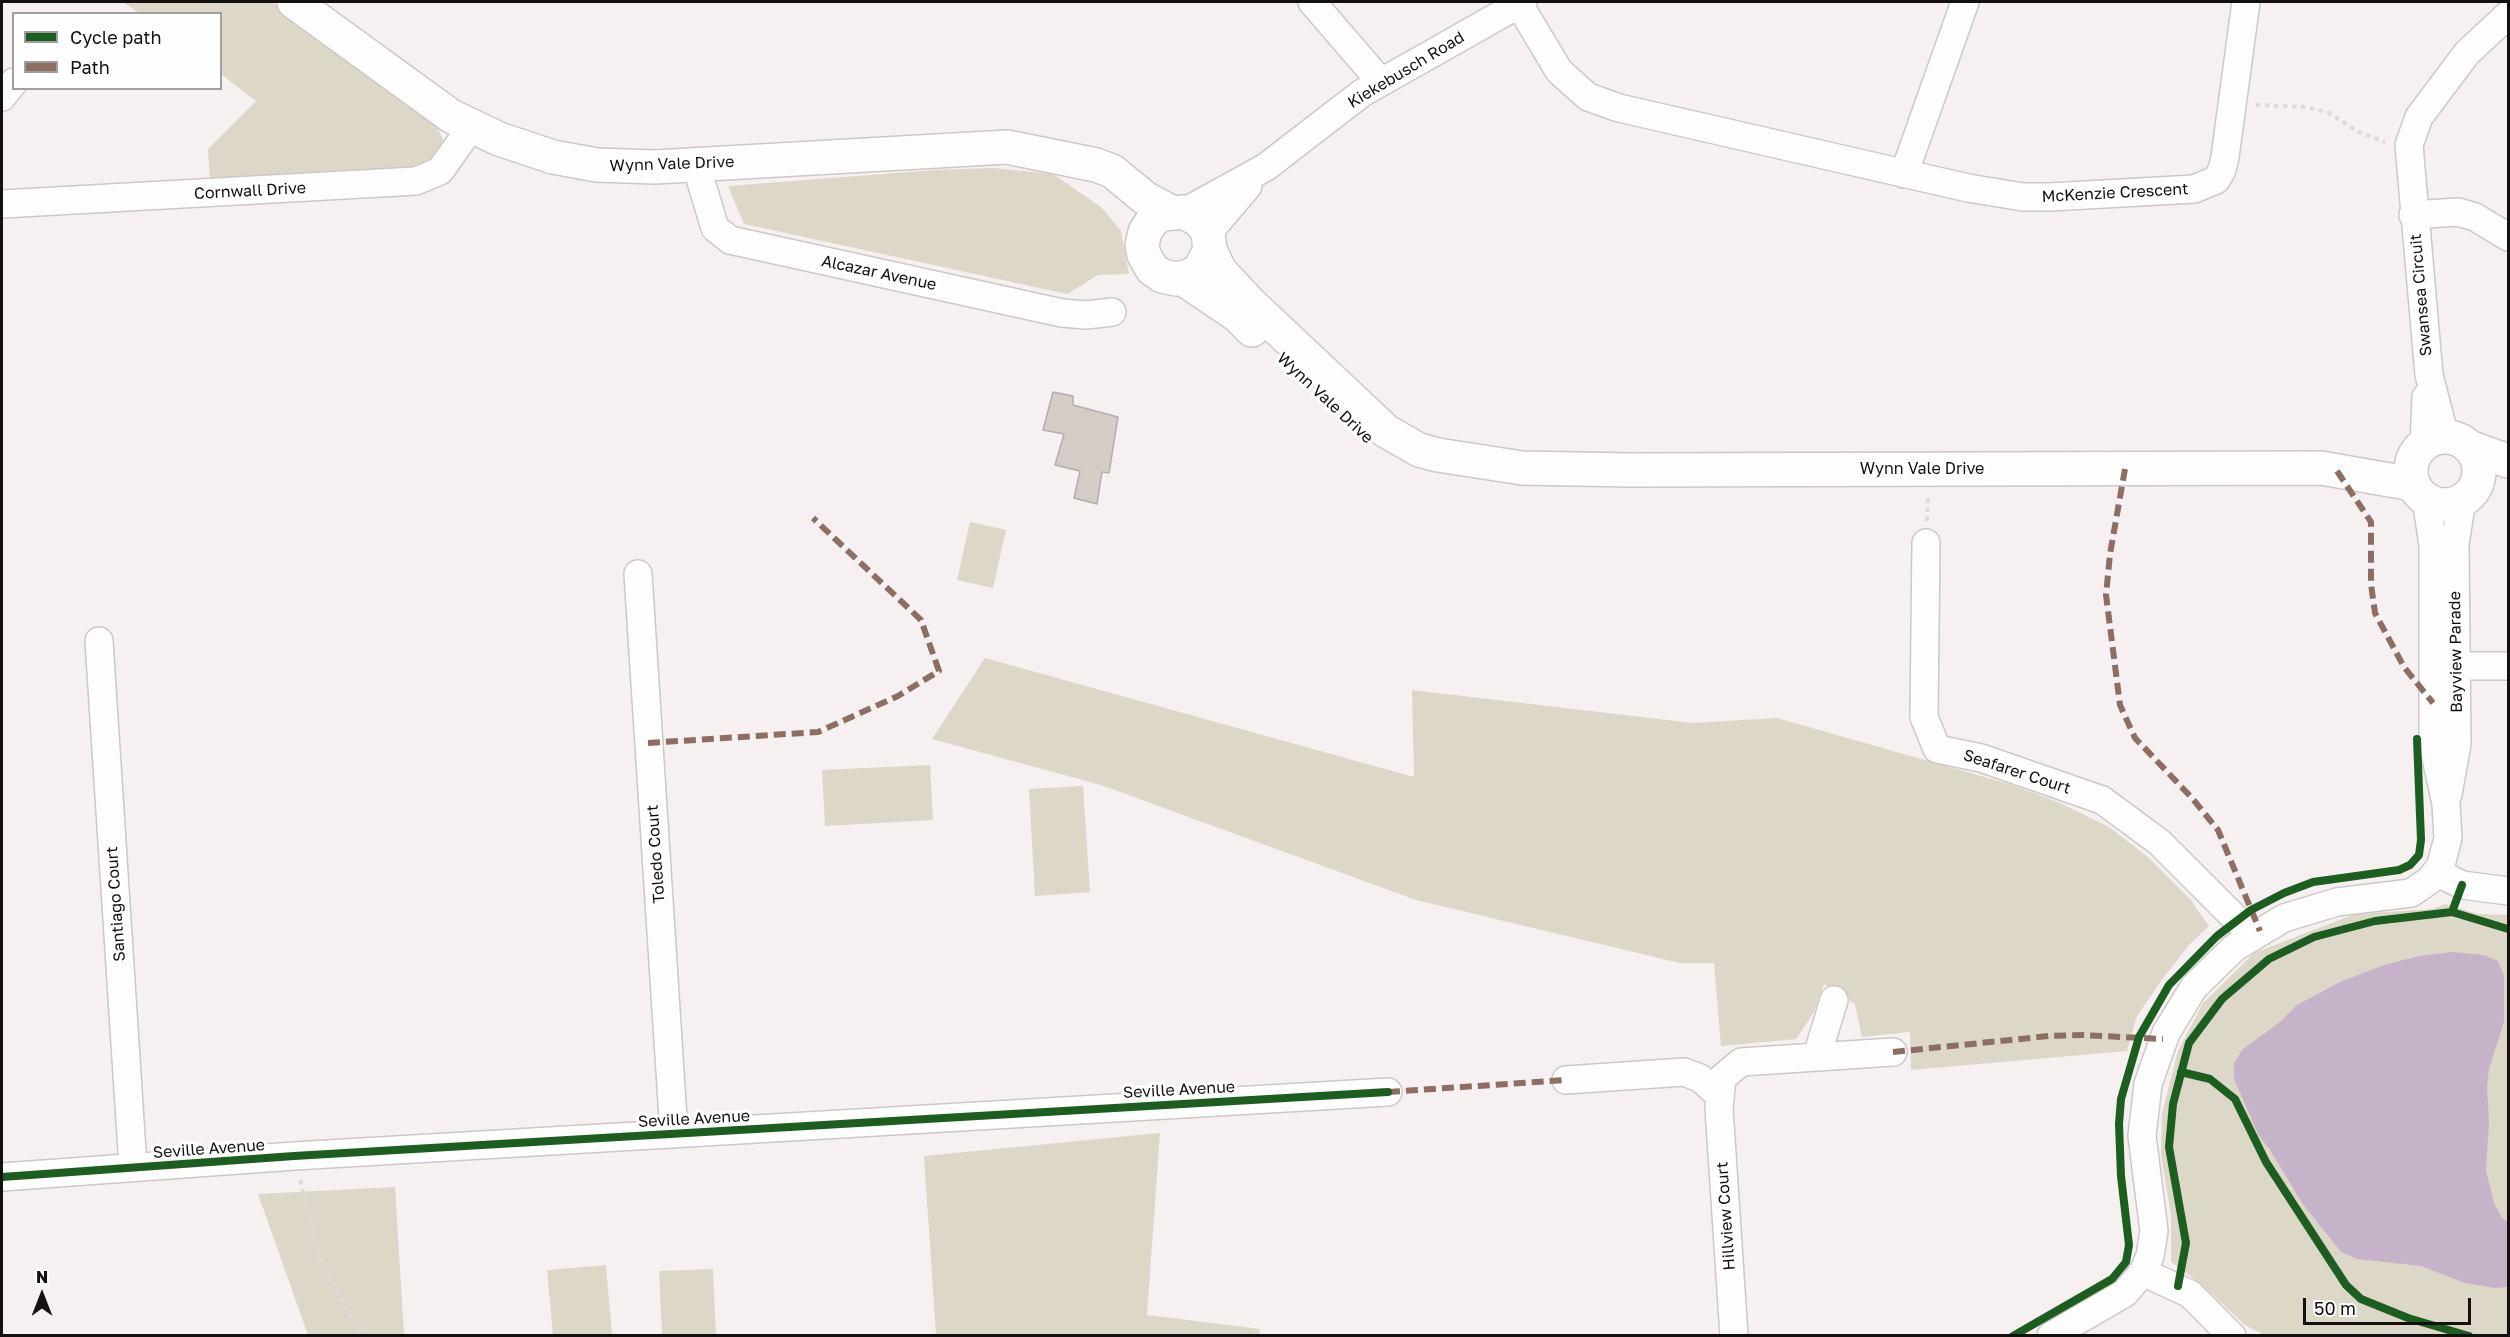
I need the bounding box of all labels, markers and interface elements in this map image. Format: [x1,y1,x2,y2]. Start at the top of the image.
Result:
legend [12,12,222,90]
text: Cycle path [70,26,162,48]
street label: Kiekebusch Road [1344,28,1468,112]
text: Path [70,56,110,78]
street label: Wynn Vale Drive [609,152,735,176]
street label: Cornwall Drive [194,178,306,204]
street label: McKenzie Crescent [2041,180,2189,206]
street label: Swansea Circuit [2406,233,2436,357]
street label: Alcazar Avenue [820,251,938,295]
street label: Wynn Vale Drive [1273,348,1377,448]
street label: Wynn Vale Drive [1860,459,1984,479]
street label: Bayview Parade [2445,591,2467,713]
street label: Seafarer Court [1961,746,2073,798]
street label: Toledo Court [643,804,669,904]
street label: Santiago Court [102,846,130,962]
street label: Seville Avenue [1122,1077,1236,1103]
street label: Seville Avenue [637,1106,751,1132]
street label: Seville Avenue [152,1136,266,1162]
street label: Hillview Court [1713,1161,1739,1271]
north arrow [12,1265,72,1325]
text: N [36,1267,48,1287]
scale bar [2306,1286,2474,1324]
text: 50 m [2314,1297,2356,1319]

